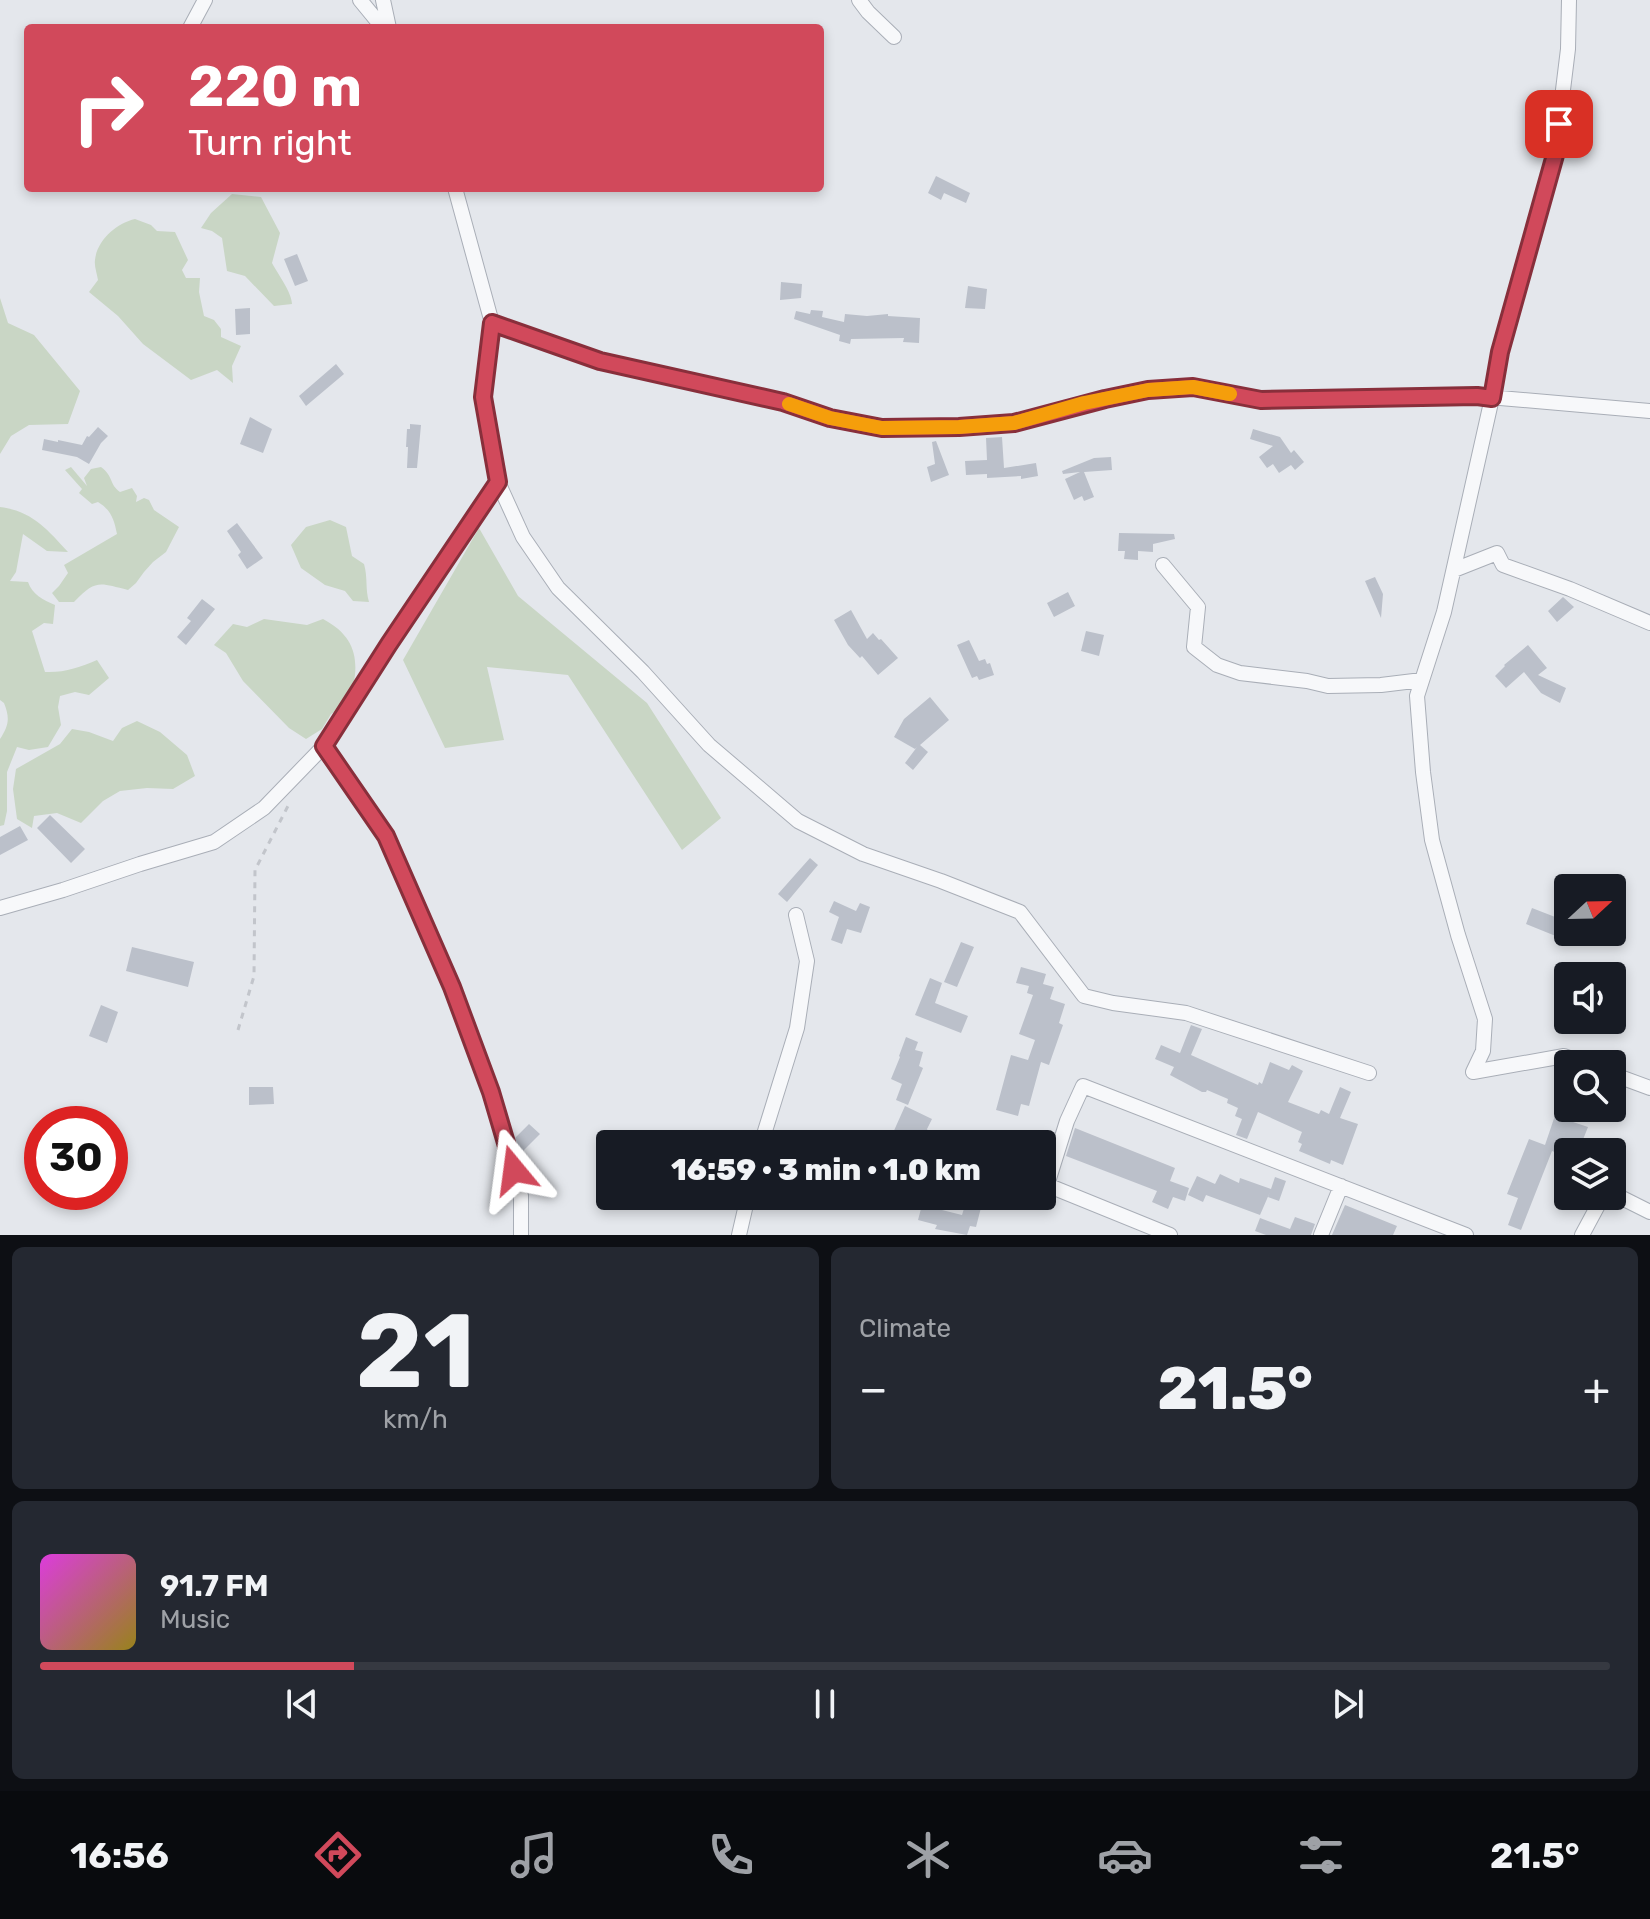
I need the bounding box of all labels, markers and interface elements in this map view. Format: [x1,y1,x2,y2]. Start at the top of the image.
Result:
text: 220 m [188,54,362,120]
icon: right [56,56,160,160]
pin [1525,90,1593,158]
icon: arrive [1537,102,1581,146]
text: Turn right [188,121,352,164]
north arrow [1554,874,1626,946]
map controls [1554,874,1626,1210]
button: sound [1554,962,1626,1034]
button: search [1554,1050,1626,1122]
speed limit sign: 30 [24,1106,128,1210]
position arrow [472,1128,556,1212]
button: layers [1554,1138,1626,1210]
text: 16:59 · 3 min · 1.0 km [671,1152,981,1188]
text: 21 [356,1290,475,1413]
text: Climate [859,1313,951,1344]
text: 21.5° [1157,1353,1313,1424]
text: − [859,1363,888,1415]
text: + [1583,1363,1610,1415]
text: km/h [383,1404,448,1435]
text: 91.7 FM [160,1568,269,1604]
text: Music [160,1604,230,1635]
icon: previous [280,1682,324,1726]
icon: pause [803,1682,847,1726]
icon: next [1326,1682,1370,1726]
icon: directions [310,1827,366,1883]
icon: music [506,1827,562,1883]
icon: phone [703,1827,759,1883]
icon: climate [900,1827,956,1883]
icon: car [1097,1827,1153,1883]
icon: filters [1293,1827,1349,1883]
text: 16:56 [70,1834,169,1877]
text: 21.5° [1490,1834,1580,1877]

